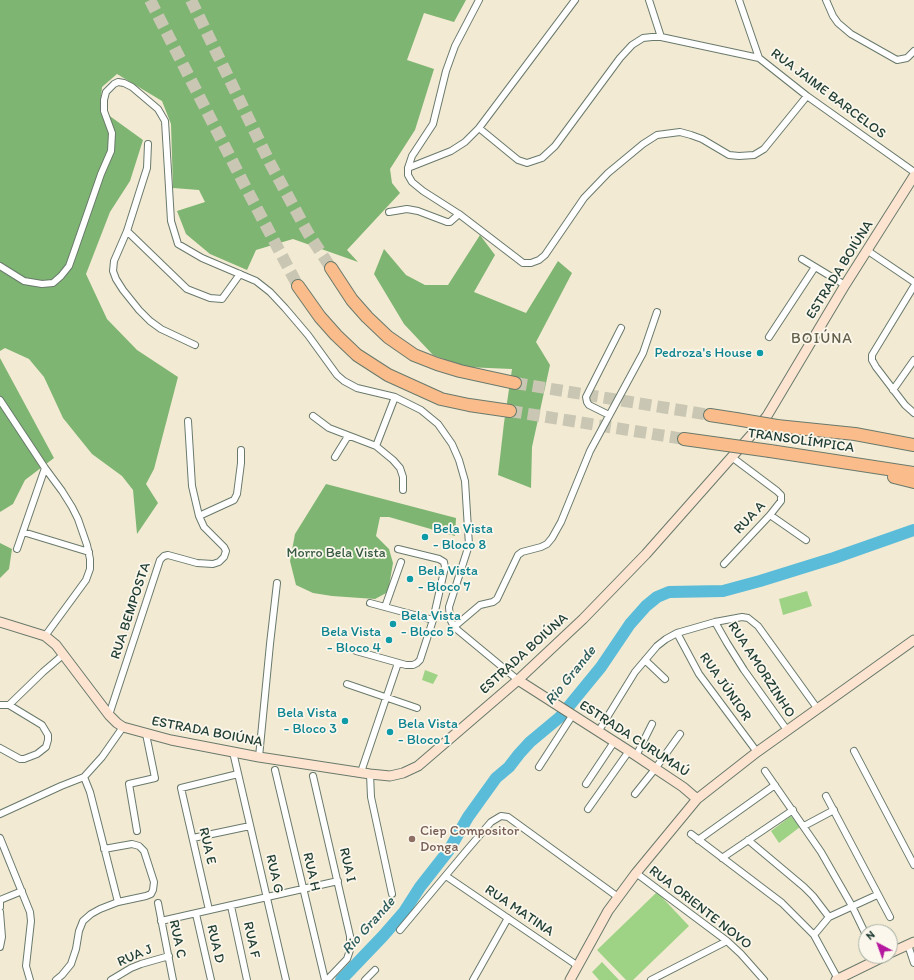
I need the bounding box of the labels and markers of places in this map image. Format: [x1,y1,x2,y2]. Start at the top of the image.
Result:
place label: Pedroza's House [654,345,752,361]
marker: Pedroza's House [755,348,765,358]
place label: Bela Vista - Bloco 8 [433,521,493,554]
marker: Bela Vista - Bloco 8 [420,532,430,542]
place label: Bela Vista - Bloco 7 [418,563,478,596]
marker: Bela Vista - Bloco 7 [405,574,415,584]
place label: Bela Vista - Bloco 5 [401,608,461,640]
marker: Bela Vista - Bloco 5 [388,619,398,629]
place label: Bela Vista - Bloco 4 [321,624,381,656]
marker: Bela Vista - Bloco 4 [384,635,394,645]
place label: Bela Vista - Bloco 3 [277,705,337,738]
marker: Bela Vista - Bloco 3 [340,716,350,726]
place label: Bela Vista - Bloco 1 [398,716,458,748]
marker: Bela Vista - Bloco 1 [385,727,395,737]
place label: Ciep Compositor Donga [420,823,519,856]
marker: Ciep Compositor Donga [407,834,417,844]

